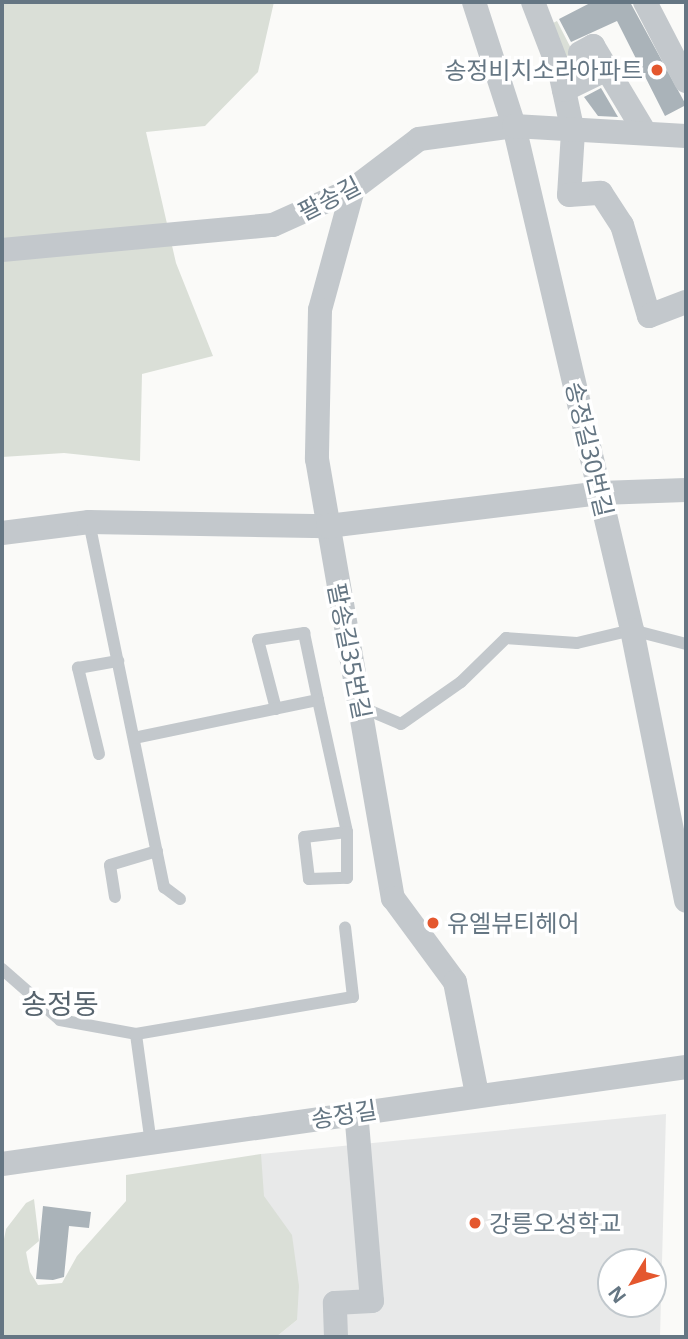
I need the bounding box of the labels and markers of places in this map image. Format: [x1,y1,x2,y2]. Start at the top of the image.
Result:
place label: 송정비치소라아파트 [444,56,643,84]
marker: 송정비치소라아파트 [649,62,665,78]
place label: 유엘뷰티헤어 [447,909,579,937]
marker: 유엘뷰티헤어 [425,915,441,931]
place label: 강릉오성학교 [489,1209,621,1237]
marker: 강릉오성학교 [467,1215,483,1231]

